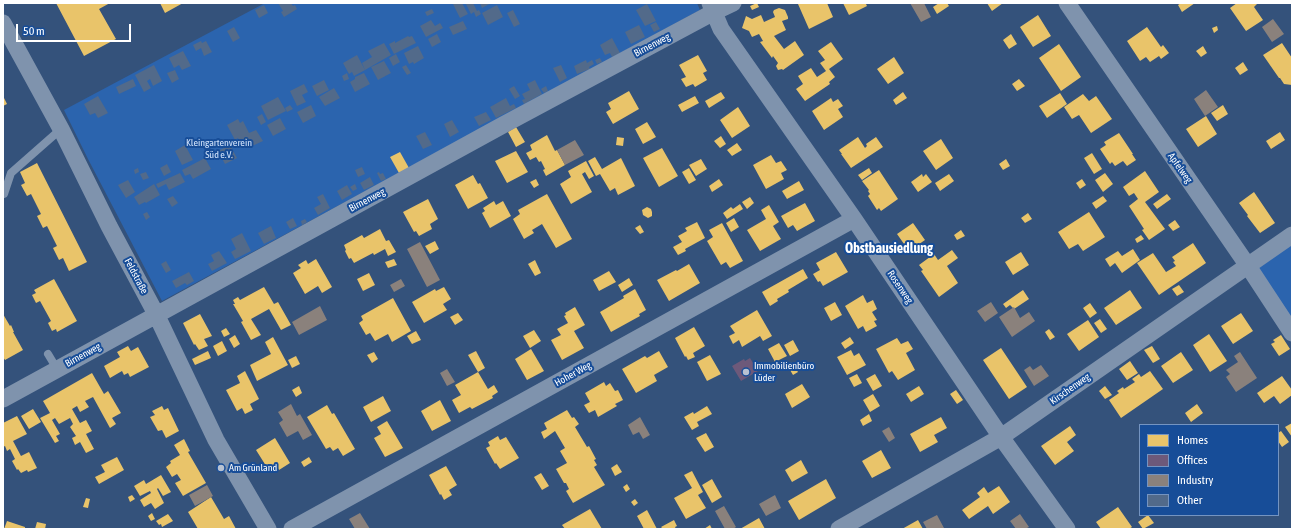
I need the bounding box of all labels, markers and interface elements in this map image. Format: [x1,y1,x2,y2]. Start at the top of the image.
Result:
scale bar [18,16,133,42]
text: 50 m [23,24,45,38]
street label: Birnenweg [632,31,672,59]
park label: Kleingartenverein Süd e.V. [186,137,252,160]
street label: Apfelweg [1165,151,1195,185]
street label: Birnenweg [347,186,387,214]
district label: Obstbausiedlung [845,241,933,257]
street label: Feldstraße [122,256,150,296]
street label: Rosenweg [885,268,915,306]
street label: Birnenweg [63,340,103,370]
street label: Hoher Weg [553,359,593,389]
place label: Immobilienbüro Lüder [754,360,814,384]
marker: Immobilienbüro Lüder [741,367,751,377]
street label: Kirschenweg [1048,371,1092,407]
legend [1139,424,1279,516]
text: Homes [1177,433,1208,447]
text: Offices [1177,453,1207,467]
place label: Am Grünland [229,462,277,474]
marker: Am Grünland [216,463,226,473]
text: Industry [1177,473,1214,487]
text: Other [1177,493,1202,507]

